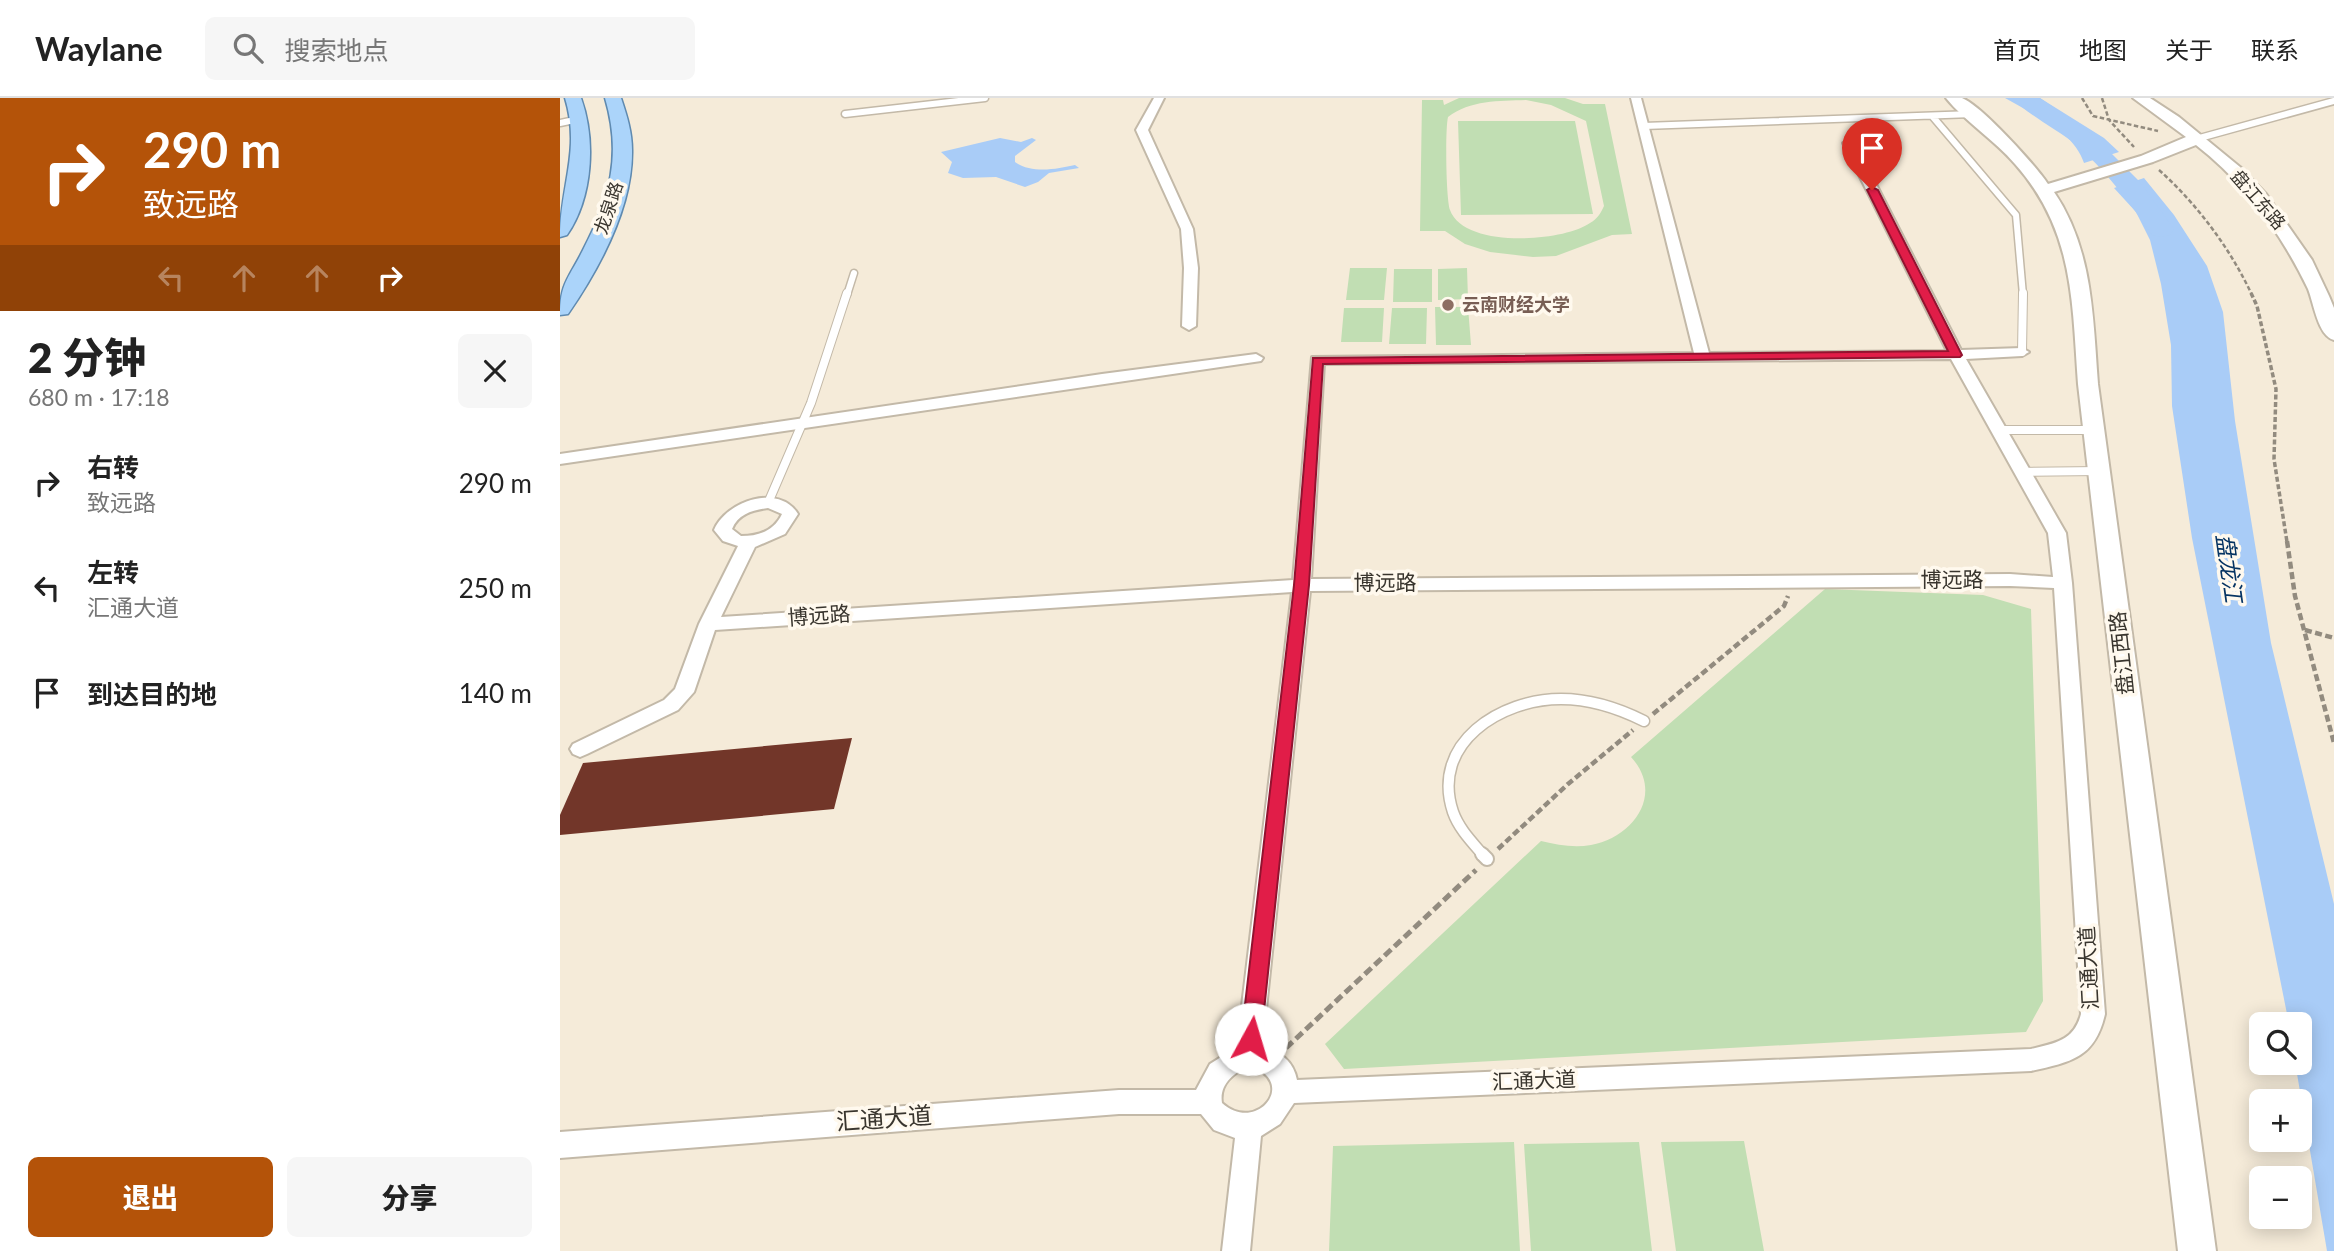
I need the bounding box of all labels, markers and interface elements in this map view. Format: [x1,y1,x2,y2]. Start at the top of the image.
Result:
search box [205,17,695,80]
text: Waylane [35,28,163,68]
icon: search [229,29,267,67]
text: 搜索地点 [285,34,389,66]
text: 首页 [1993,35,2041,64]
text: 地图 [2079,35,2127,64]
text: 关于 [2165,35,2213,64]
text: 联系 [2251,35,2299,64]
pin [1842,118,1902,190]
text: 290 m [143,120,281,178]
icon: right [28,126,119,217]
icon: arrive [1853,129,1891,167]
street label: 盘江东路 [2227,165,2291,234]
street label: 龙泉路 [589,179,627,237]
text: 致远路 [143,184,239,223]
icon: left [152,259,190,297]
icon: ahead [225,259,263,297]
icon: ahead [298,259,336,297]
icon: right [371,259,409,297]
place label: 云南财经大学 [1462,293,1570,315]
marker: 云南财经大学 [1440,297,1456,313]
text: 2 分钟 [28,332,146,382]
button: close [458,334,532,408]
text: 680 m · 17:18 [28,383,170,411]
text: 右转 [87,451,139,483]
icon: right [28,464,66,502]
text: 290 m [459,467,532,499]
text: 致远路 [87,488,156,516]
water label: 盘龙江 [2211,532,2249,607]
text: 左转 [87,556,139,588]
street label: 博远路 [1921,566,1984,591]
icon: left [28,569,66,607]
street label: 博远路 [1354,569,1417,594]
text: 250 m [459,572,532,604]
text: 汇通大道 [87,593,179,621]
street label: 博远路 [787,600,851,629]
street label: 盘江西路 [2104,610,2137,696]
icon: arrive [28,674,66,712]
text: 140 m [459,677,532,709]
text: 到达目的地 [87,678,217,710]
street label: 汇通大道 [2073,925,2102,1011]
position arrow [1214,1002,1288,1076]
map controls [2249,1012,2312,1229]
button: search [2249,1012,2312,1075]
street label: 汇通大道 [1492,1066,1576,1093]
button: + [2249,1089,2312,1152]
street label: 汇通大道 [835,1100,933,1135]
button: 退出 [28,1157,273,1237]
button: 分享 [287,1157,532,1237]
button: − [2249,1166,2312,1229]

